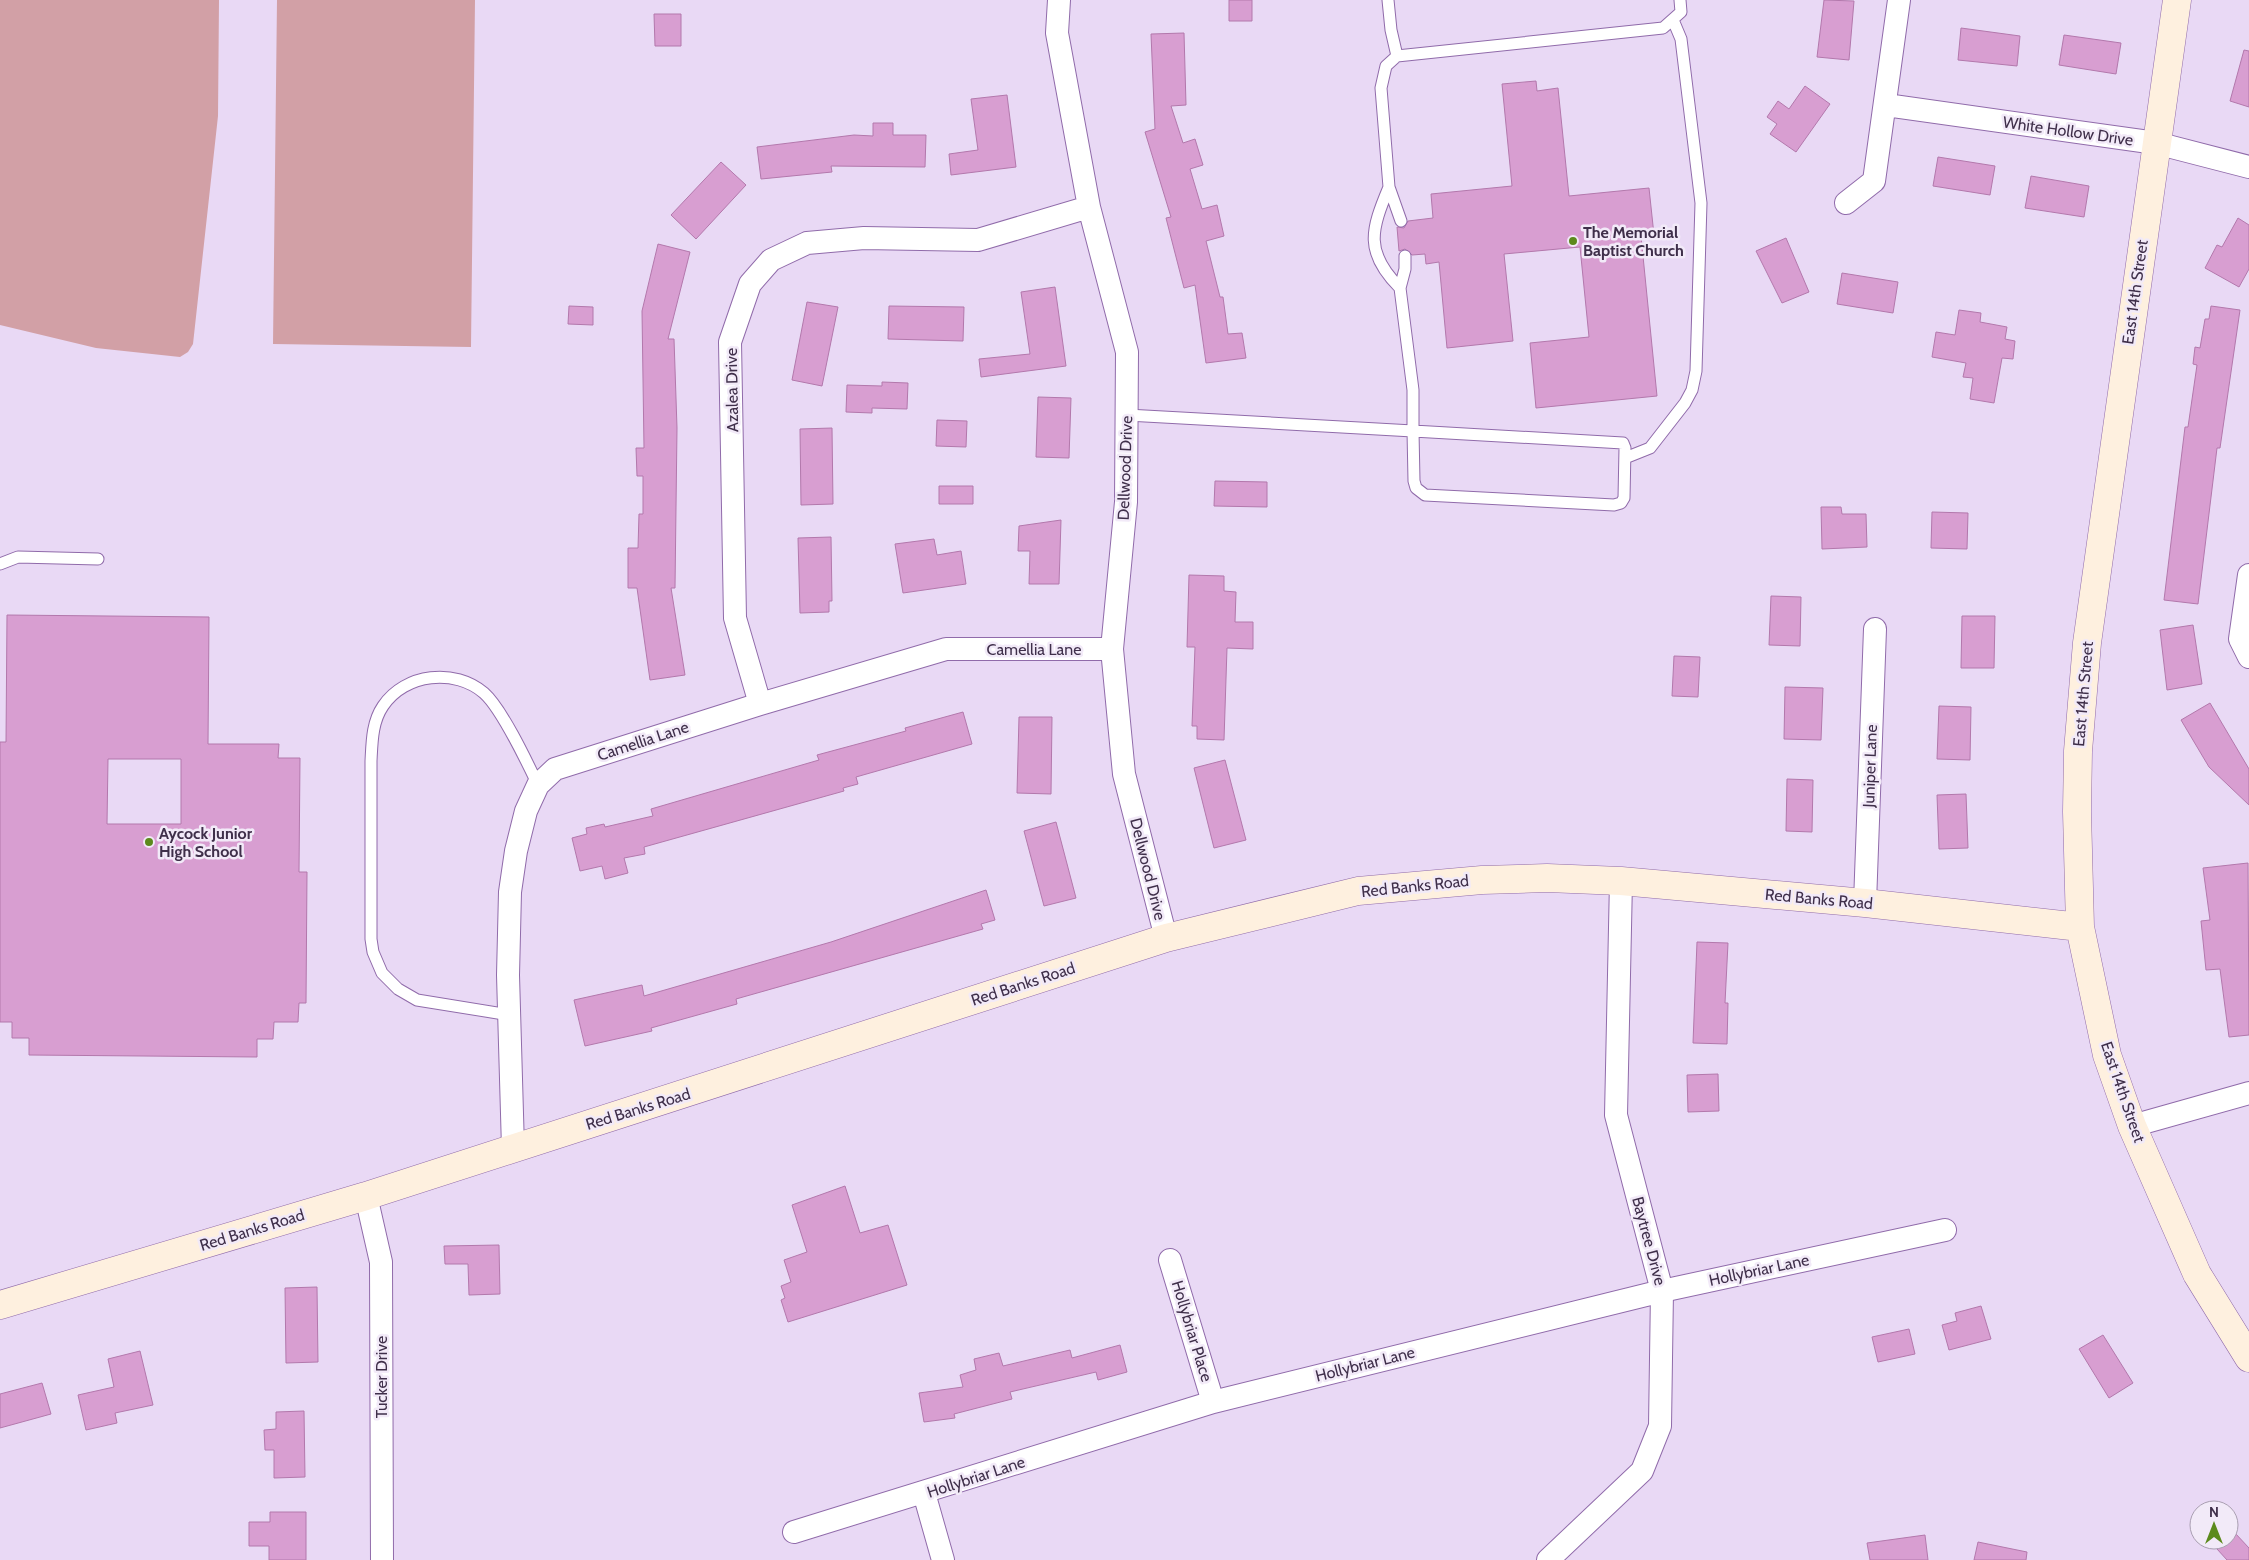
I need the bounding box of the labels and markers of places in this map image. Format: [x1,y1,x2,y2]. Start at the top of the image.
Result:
place label: The Memorial Baptist Church [1583,223,1684,260]
marker: The Memorial Baptist Church [1567,235,1579,247]
place label: Aycock Junior High School [159,824,253,861]
marker: Aycock Junior High School [143,836,155,848]

